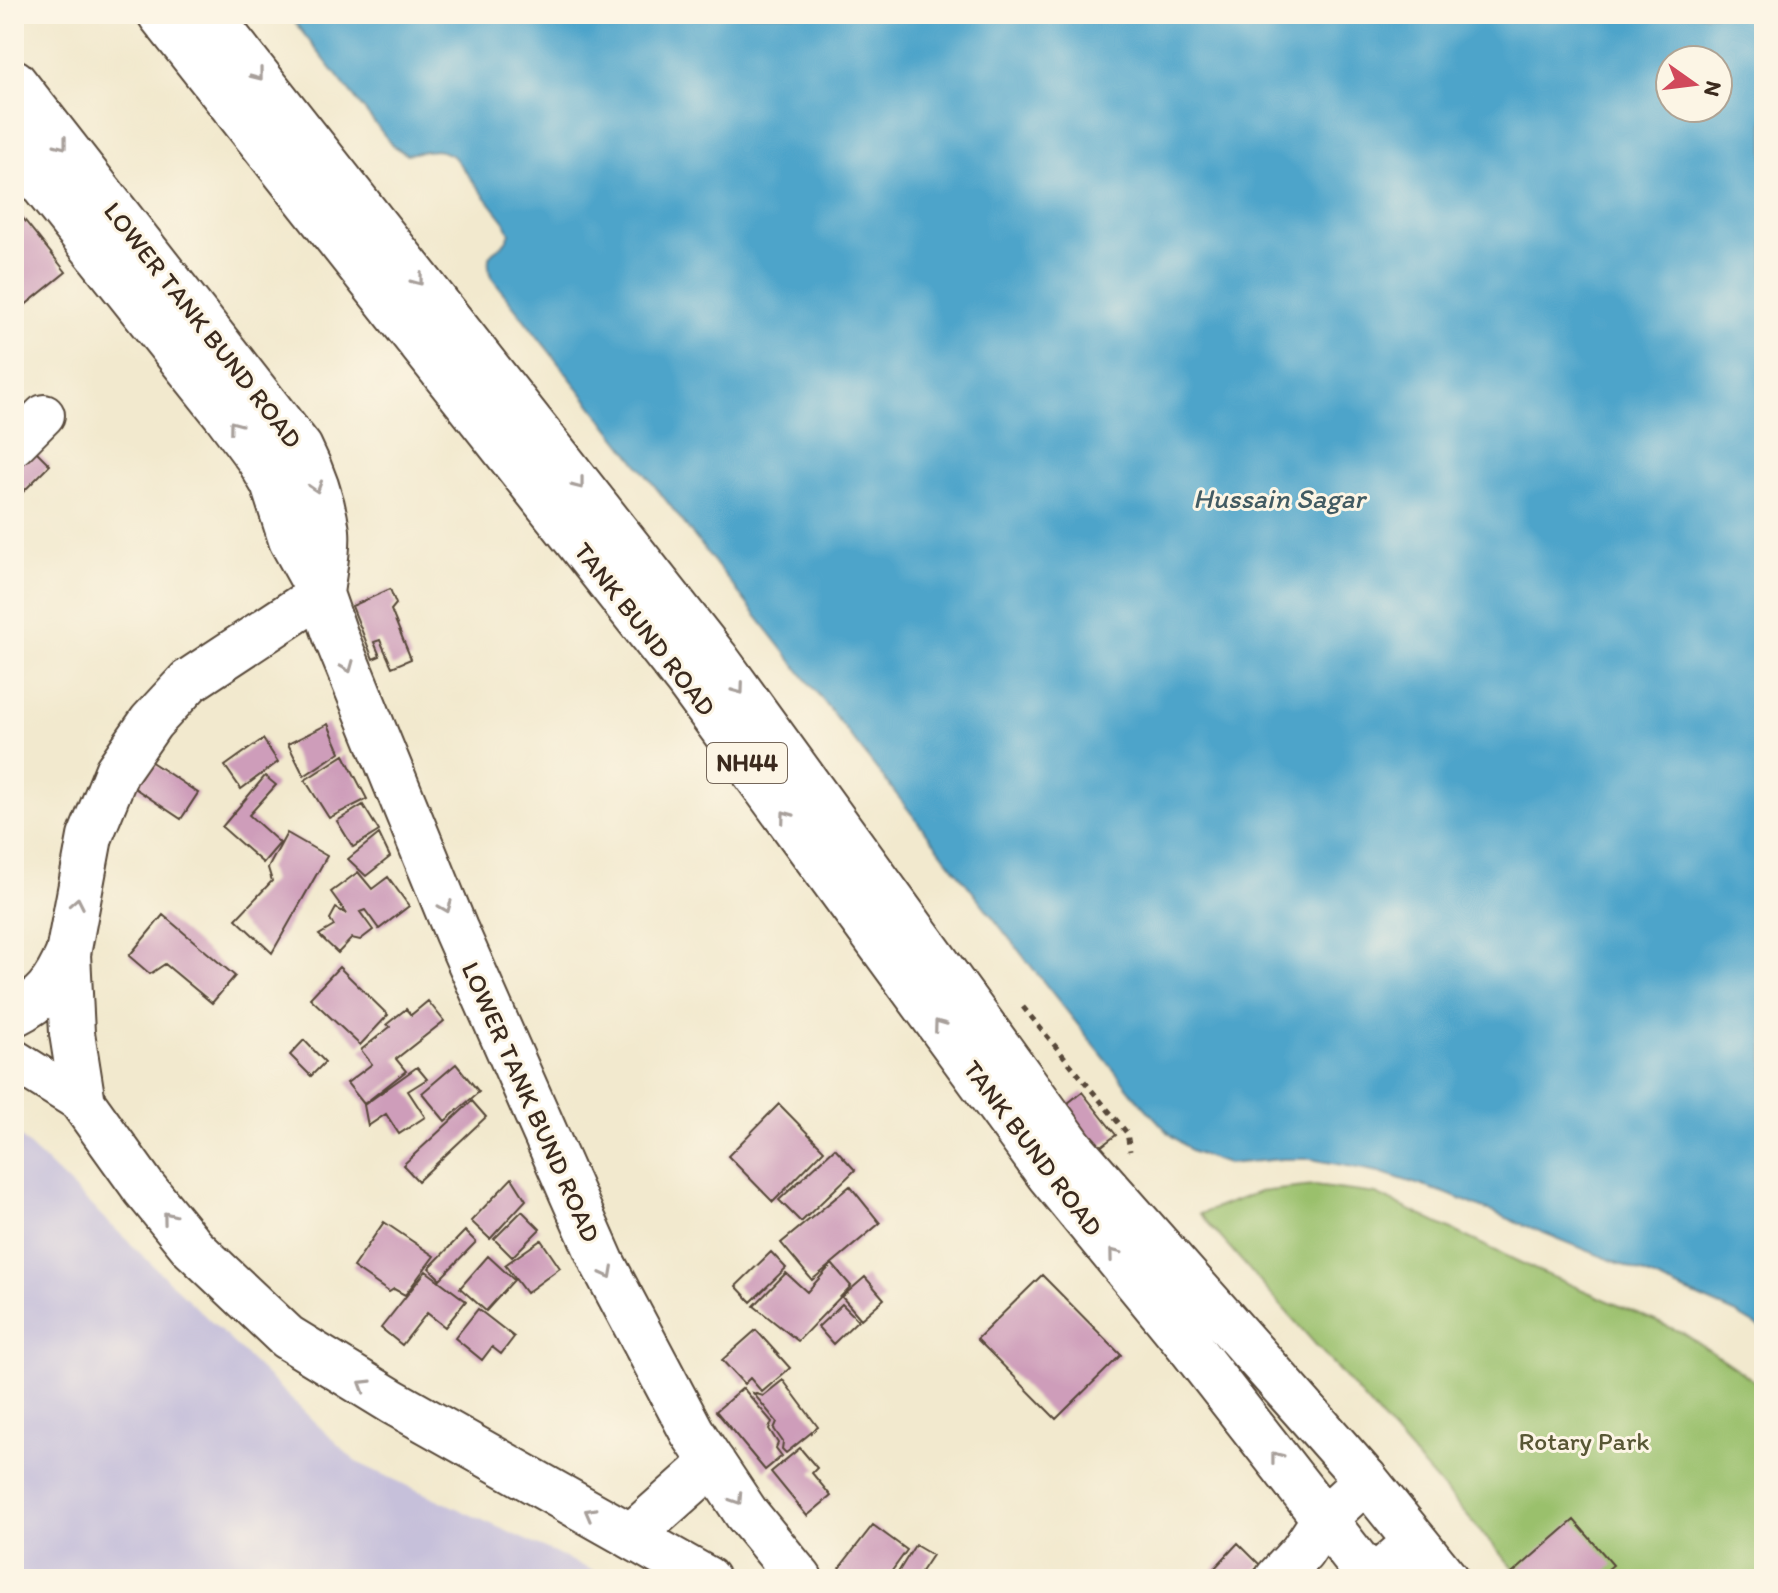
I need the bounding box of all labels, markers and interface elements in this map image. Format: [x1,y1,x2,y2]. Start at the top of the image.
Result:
north arrow [1654,44,1734,124]
one-way arrow [248,66,262,81]
text: N [1698,78,1728,99]
one-way arrow [53,135,67,150]
street label: LOWER TANK BUND ROAD [97,195,309,455]
one-way arrow [409,271,423,286]
one-way arrow [229,421,244,435]
one-way arrow [569,475,584,489]
one-way arrow [306,479,322,493]
water label: Hussain Sagar [1193,481,1368,515]
street label: TANK BUND ROAD [567,536,723,722]
one-way arrow [338,659,355,673]
one-way arrow [729,681,743,695]
road number: NH44 [707,743,787,783]
one-way arrow [781,810,795,824]
one-way arrow [68,896,85,910]
one-way arrow [437,899,453,914]
street label: LOWER TANK BUND ROAD [455,957,607,1247]
one-way arrow [935,1019,949,1034]
street label: TANK BUND ROAD [956,1054,1110,1242]
one-way arrow [163,1212,178,1226]
one-way arrow [1109,1249,1124,1263]
one-way arrow [599,1265,614,1280]
one-way arrow [358,1379,373,1394]
park label: Rotary Park [1518,1425,1650,1457]
one-way arrow [1271,1452,1286,1466]
one-way arrow [727,1490,742,1505]
one-way arrow [584,1508,598,1523]

